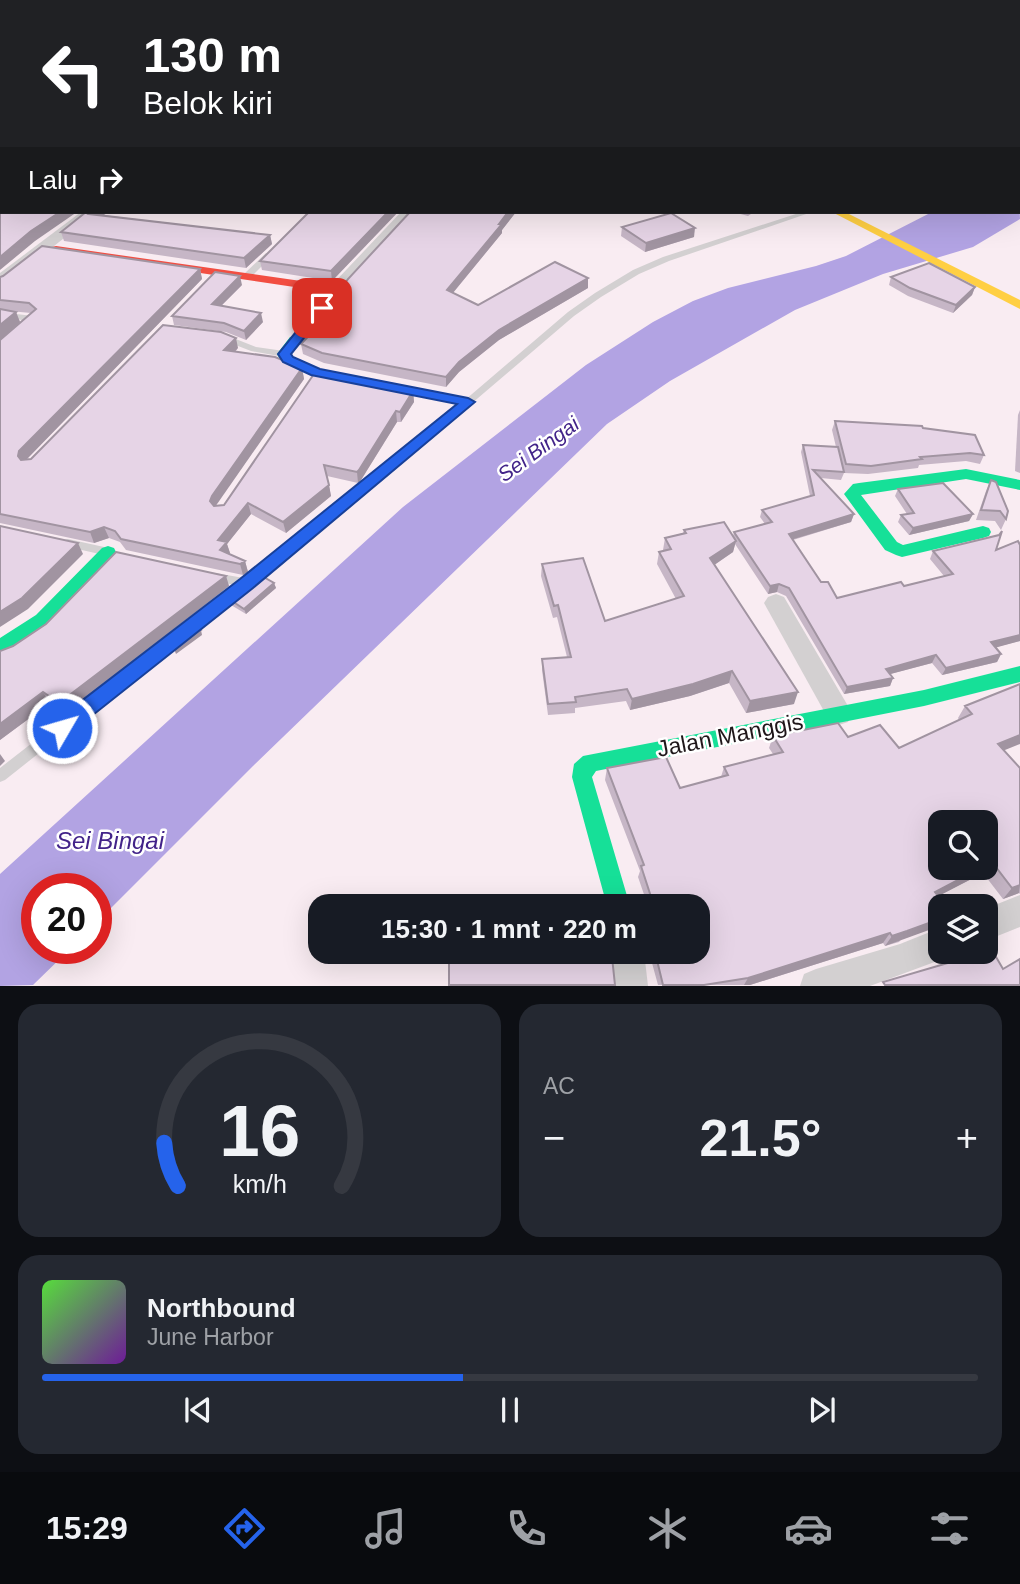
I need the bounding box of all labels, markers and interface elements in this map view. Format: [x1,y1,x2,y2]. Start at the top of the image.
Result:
icon: left [28,28,119,119]
text: 130 m [143,28,282,82]
text: Belok kiri [143,85,273,121]
icon: right [91,161,129,199]
text: Lalu [28,165,77,195]
pin [292,278,352,338]
icon: arrive [303,289,341,327]
water label: Sei Bingai [493,411,584,486]
position arrow [25,691,99,765]
street label: Jalan Manggis [655,708,805,762]
map controls [928,810,998,964]
button: search [928,810,998,880]
water label: Sei Bingai [56,827,165,854]
speed limit sign: 20 [21,873,112,964]
button: layers [928,894,998,964]
text: 15:30 · 1 mnt · 220 m [381,914,637,944]
text: AC [543,1073,575,1099]
text: 16 [219,1091,300,1172]
text: 21.5° [699,1109,822,1167]
text: − [543,1117,565,1159]
text: + [956,1117,978,1159]
text: km/h [232,1170,287,1198]
text: Northbound [147,1293,296,1323]
text: June Harbor [147,1324,274,1350]
icon: previous [179,1391,217,1429]
icon: pause [491,1391,529,1429]
icon: next [803,1391,841,1429]
icon: directions [220,1504,269,1553]
icon: music [361,1504,410,1553]
icon: phone [502,1504,551,1553]
icon: climate [643,1504,692,1553]
icon: car [784,1504,833,1553]
icon: filters [925,1504,974,1553]
text: 15:29 [46,1510,128,1546]

